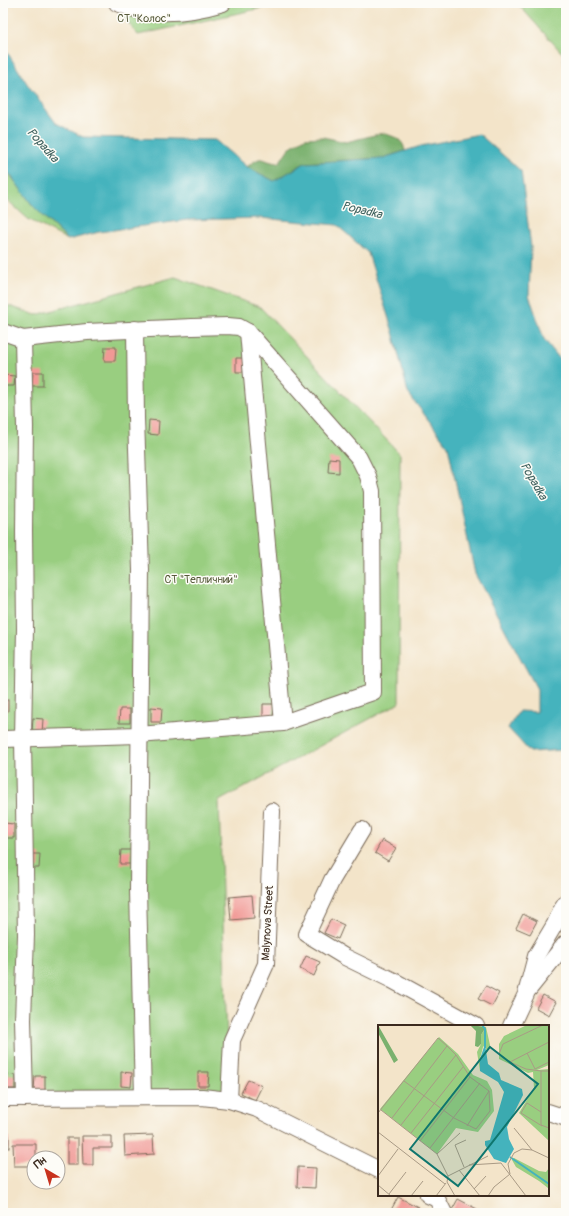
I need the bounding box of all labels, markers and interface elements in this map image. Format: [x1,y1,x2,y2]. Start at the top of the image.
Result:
park label: СТ "Колос" [117,12,171,25]
water label: Popadka [24,125,63,167]
water label: Popadka [340,199,385,223]
water label: Popadka [517,460,551,504]
park label: СТ "Тепличний" [164,573,238,586]
street label: Malynova Street [259,885,276,961]
inset map [378,1025,549,1196]
north arrow [26,1150,66,1190]
text: Пн [31,1153,49,1171]

